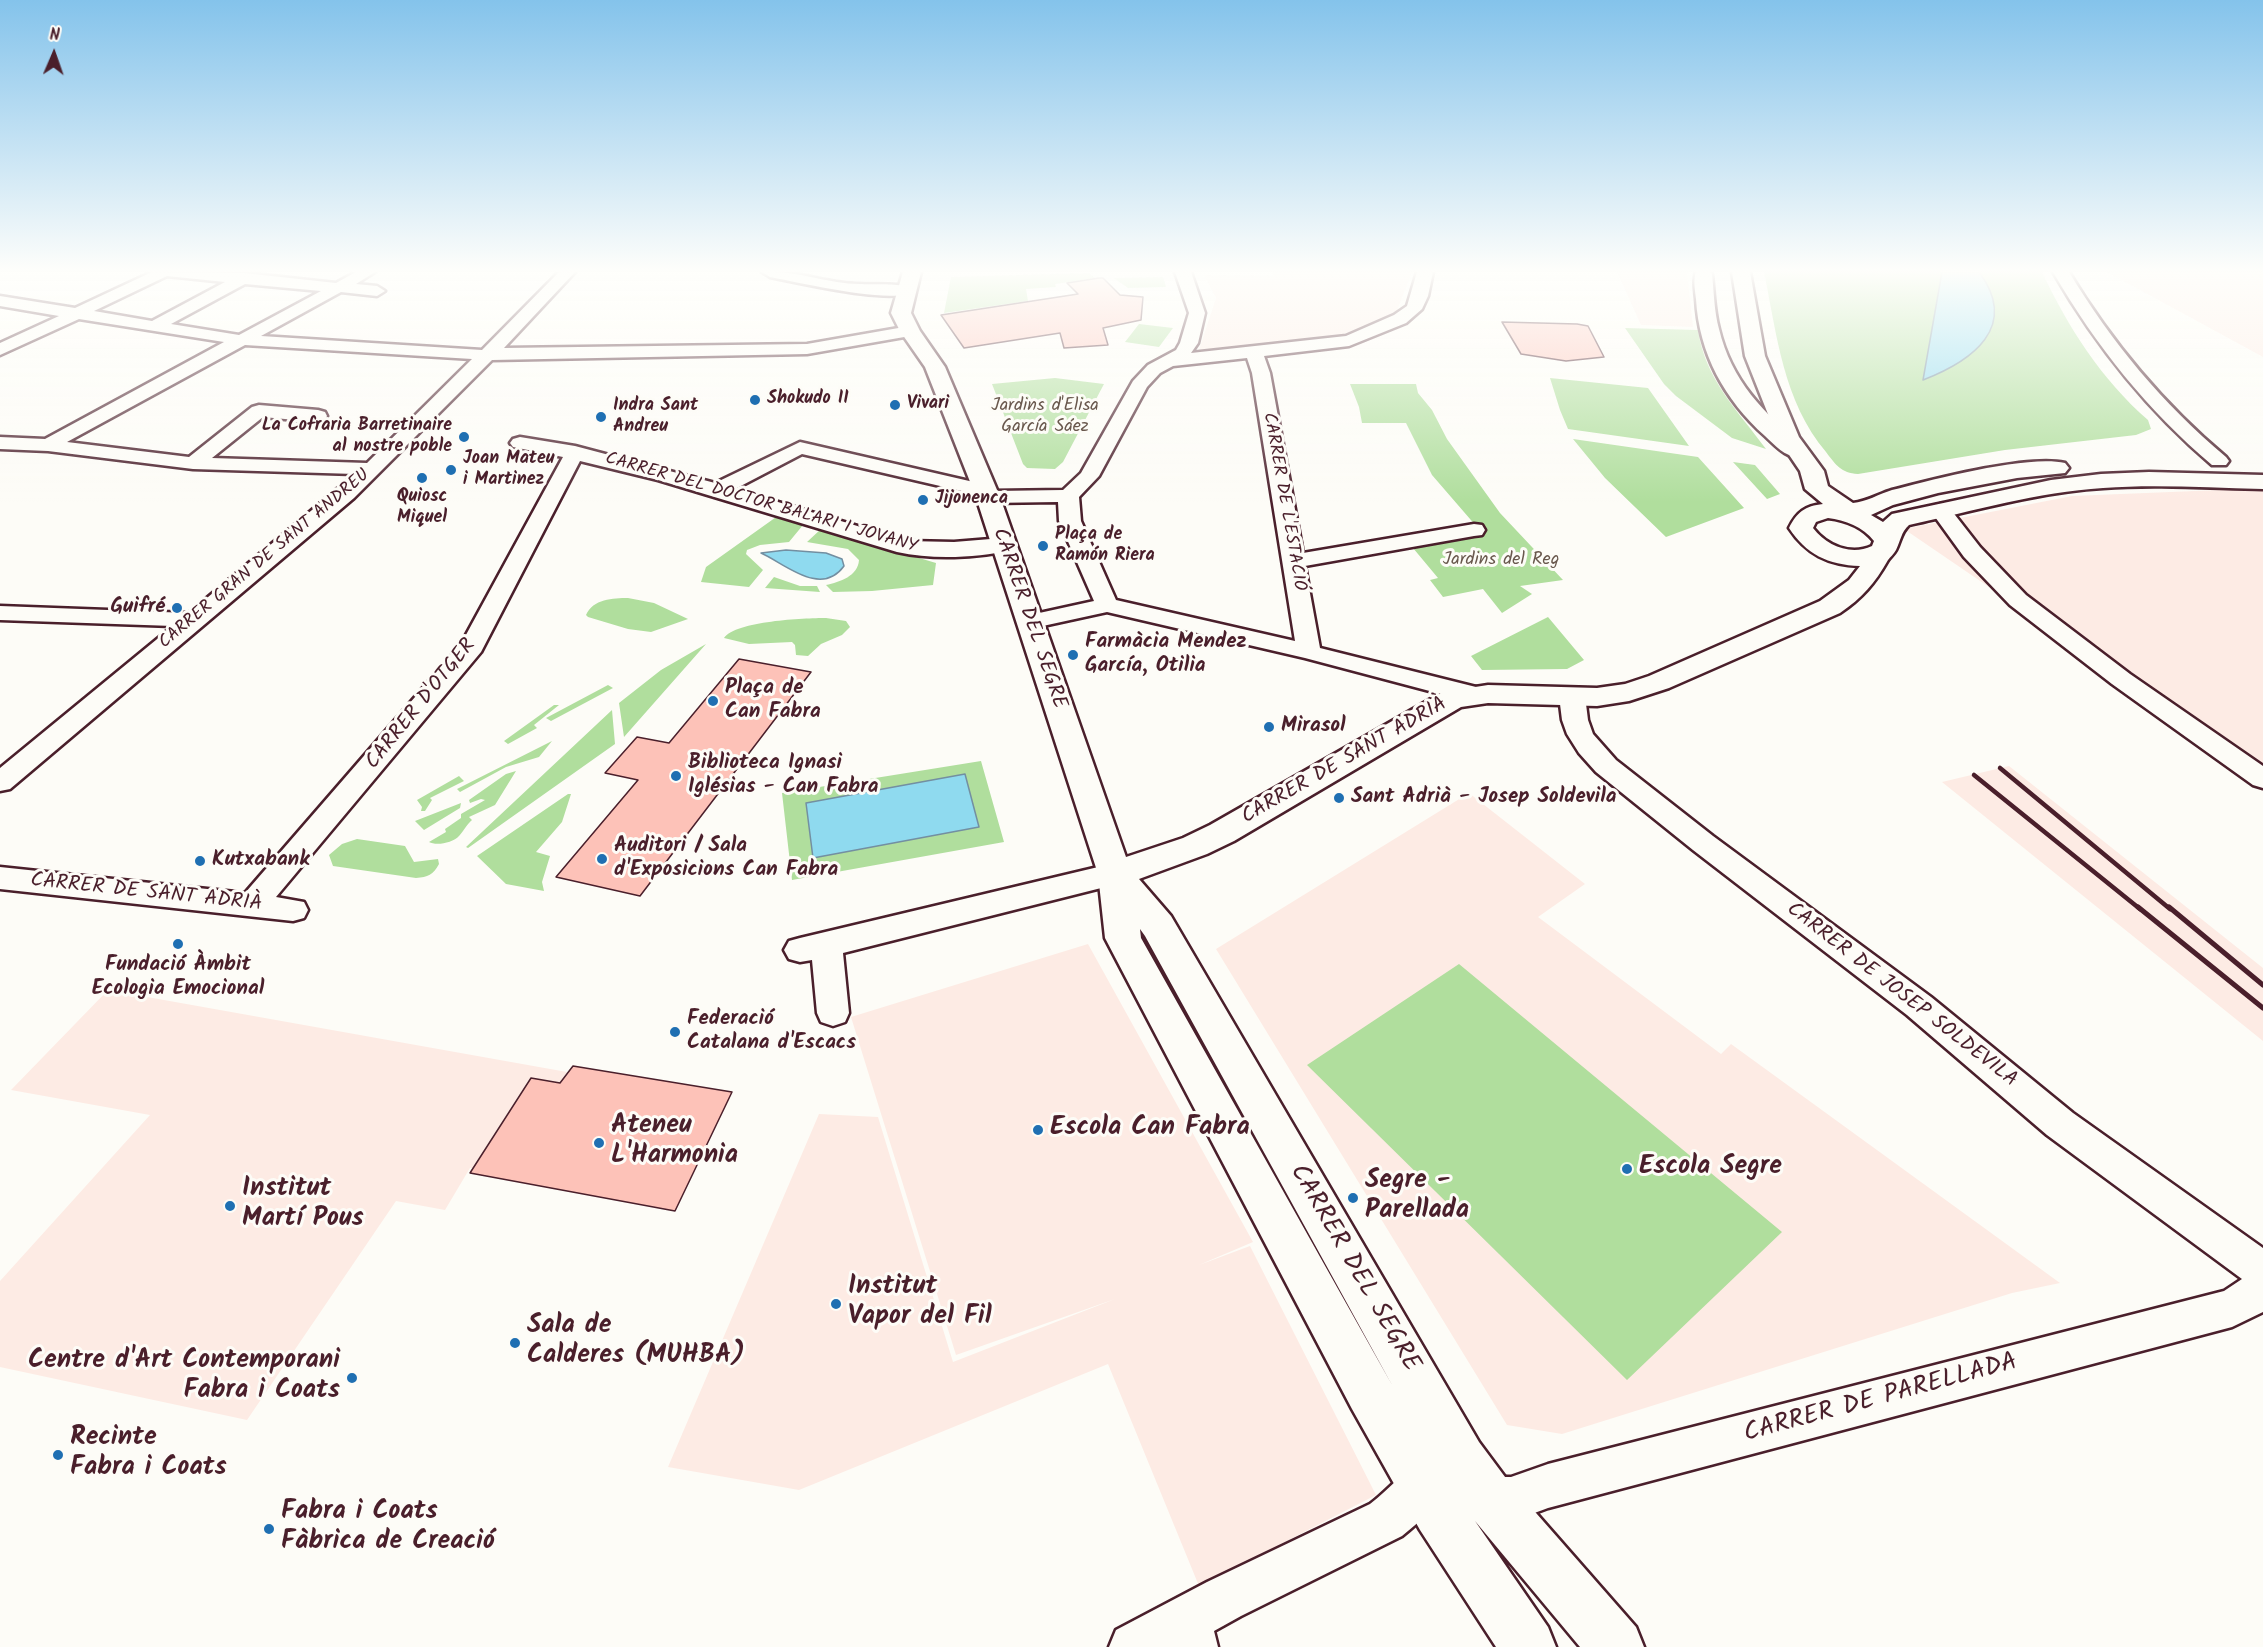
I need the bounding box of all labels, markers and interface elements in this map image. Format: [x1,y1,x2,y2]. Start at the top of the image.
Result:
text: N [49,23,60,48]
north arrow [24,24,84,84]
place label: Shokudo II [767,389,849,411]
marker: Shokudo II [748,393,762,407]
place label: Vivari [907,394,949,416]
place label: Indra Sant Andreu [613,396,698,438]
park label: Jardins d'Elisa García Sáez [991,396,1099,438]
marker: Vivari [888,398,902,412]
marker: Indra Sant Andreu [594,410,608,424]
street label: CARRER DE L'ESTACIÓ [1257,411,1309,593]
place label: La Cofraria Barretinaire al nostre poble [262,416,452,458]
marker: La Cofraria Barretinaire al nostre poble [457,430,471,444]
place label: Joan Mateu i Martinez [463,449,554,492]
street label: CARRER DEL DOCTOR BALARI I JOVANY [602,449,920,559]
marker: Joan Mateu i Martinez [444,463,458,477]
street label: CARRER GRAN DE SANT ANDREU [155,465,375,655]
marker: Quiosc Miquel [415,471,429,485]
place label: Quiosc Miquel [397,487,447,530]
place label: Jijonenca [935,489,1008,511]
marker: Jijonenca [916,493,930,507]
street label: CARRER DEL SEGRE [985,525,1071,713]
place label: Plaça de Ramón Riera [1055,525,1155,568]
marker: Plaça de Ramón Riera [1036,539,1050,553]
park label: Jardins del Reg [1443,550,1559,572]
place label: Guifré [111,595,165,621]
marker: Guifré [170,601,184,615]
place label: Farmàcia Mendez García, Otilia [1085,630,1247,680]
street label: CARRER D'OTGER [362,635,482,775]
marker: Farmàcia Mendez García, Otilia [1066,648,1080,662]
place label: Plaça de Can Fabra [725,676,821,726]
street label: CARRER DE SANT ADRIÀ [1238,693,1452,831]
marker: Plaça de Can Fabra [706,694,720,708]
place label: Mirasol [1281,714,1346,740]
marker: Mirasol [1262,720,1276,734]
place label: Biblioteca Ignasi Iglésias - Can Fabra [688,751,879,801]
marker: Biblioteca Ignasi Iglésias - Can Fabra [669,769,683,783]
place label: Sant Adrià - Josep Soldevila [1351,785,1616,811]
marker: Sant Adrià - Josep Soldevila [1332,791,1346,805]
place label: Auditori / Sala d'Exposicions Can Fabra [614,834,838,884]
place label: Kutxabank [212,848,310,874]
marker: Auditori / Sala d'Exposicions Can Fabra [595,852,609,866]
marker: Kutxabank [193,854,207,868]
street label: CARRER DE SANT ADRIÀ [29,869,263,919]
street label: CARRER DE JOSEP SOLDEVILA [1780,898,2022,1094]
marker: Fundació Àmbit Ecologia Emocional [171,937,185,951]
place label: Fundació Àmbit Ecologia Emocional [92,953,264,1003]
place label: Federació Catalana d'Escacs [687,1007,856,1057]
marker: Federació Catalana d'Escacs [668,1025,682,1039]
place label: Ateneu L'Harmonia [611,1112,738,1174]
place label: Escola Can Fabra [1050,1114,1250,1146]
marker: Escola Can Fabra [1031,1123,1045,1137]
marker: Ateneu L'Harmonia [592,1136,606,1150]
place label: Escola Segre [1639,1153,1782,1185]
street label: CARRER DEL SEGRE [1281,1160,1425,1378]
marker: Escola Segre [1620,1162,1634,1176]
place label: Segre - Parellada [1365,1167,1469,1228]
place label: Institut Martí Pous [242,1175,364,1236]
marker: Segre - Parellada [1346,1191,1360,1205]
marker: Institut Martí Pous [223,1199,237,1213]
place label: Institut Vapor del Fil [848,1273,992,1334]
marker: Institut Vapor del Fil [829,1297,843,1311]
place label: Sala de Calderes (MUHBA) [527,1312,745,1374]
marker: Sala de Calderes (MUHBA) [508,1336,522,1350]
place label: Centre d'Art Contemporani Fabra i Coats [28,1347,340,1408]
street label: CARRER DE PARELLADA [1741,1348,2021,1452]
marker: Centre d'Art Contemporani Fabra i Coats [345,1371,359,1385]
place label: Recinte Fabra i Coats [70,1424,227,1486]
marker: Recinte Fabra i Coats [51,1448,65,1462]
place label: Fabra i Coats Fàbrica de Creació [281,1498,495,1560]
marker: Fabra i Coats Fàbrica de Creació [262,1522,276,1536]

